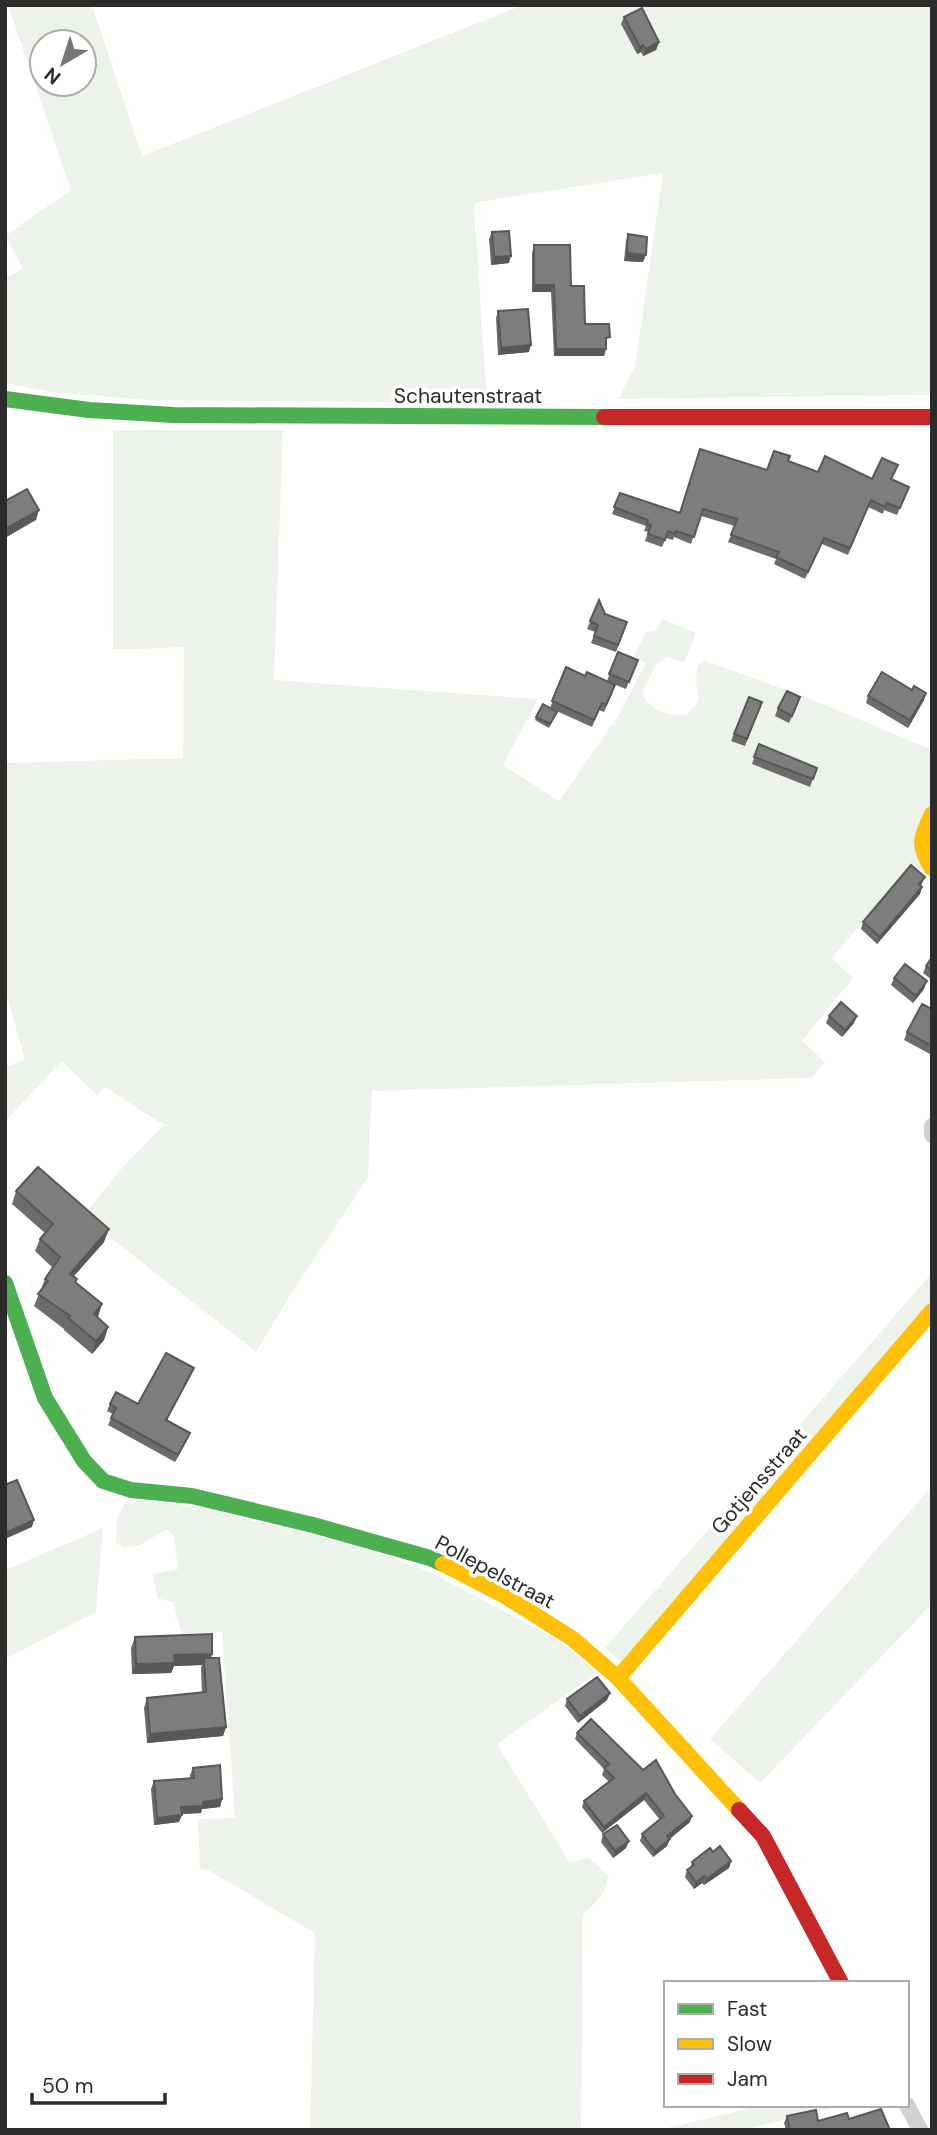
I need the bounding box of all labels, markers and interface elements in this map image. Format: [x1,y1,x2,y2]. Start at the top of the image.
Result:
north arrow [28,28,98,98]
text: N [39,62,66,90]
street label: Schautenstraat [394,382,542,410]
street label: Gotjensstraat [705,1422,813,1540]
street label: Pollepelstraat [430,1529,560,1615]
legend [664,1981,909,2107]
text: Fast [727,1995,767,2023]
text: Slow [727,2030,772,2058]
scale bar [32,2062,164,2106]
text: Jam [727,2065,768,2093]
text: 50 m [42,2072,93,2100]

